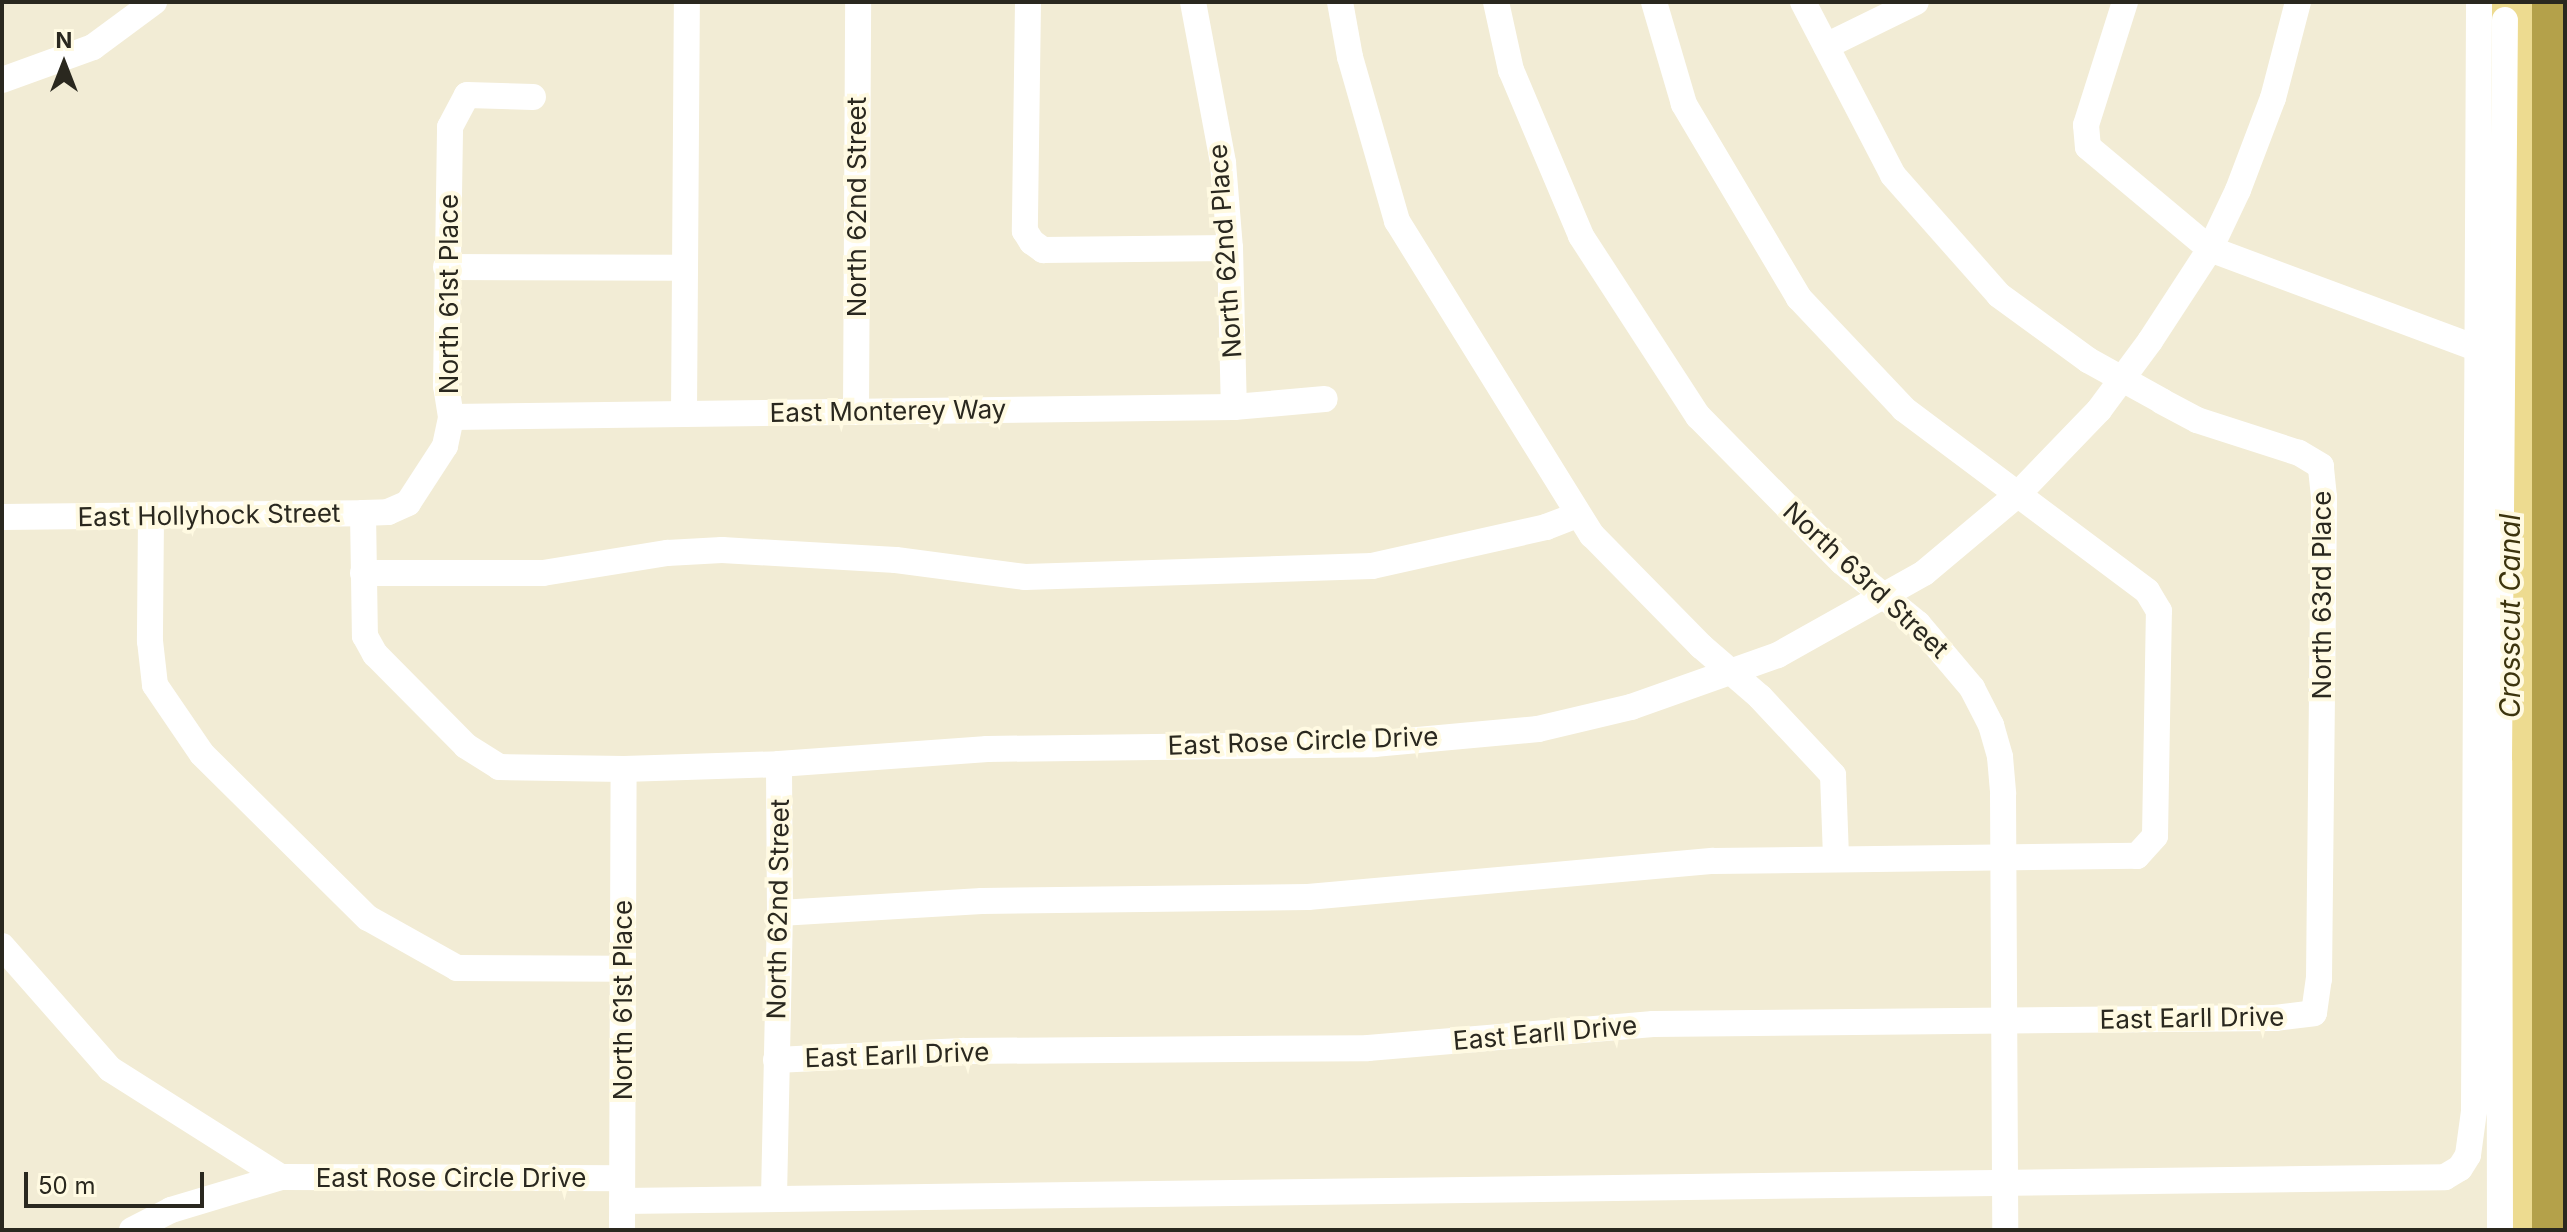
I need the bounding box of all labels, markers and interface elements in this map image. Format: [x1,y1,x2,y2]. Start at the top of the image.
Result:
north arrow [24,24,104,104]
text: N [56,27,72,53]
street label: North 62nd Street [841,97,873,317]
street label: North 62nd Place [1202,143,1248,359]
street label: North 61st Place [433,194,465,394]
street label: East Monterey Way [769,393,1007,429]
street label: North 63rd Place [2306,491,2338,699]
street label: North 63rd Street [1777,495,1955,665]
street label: East Hollyhock Street [77,497,341,533]
water label: Crosscut Canal [2493,514,2527,718]
street label: East Rose Circle Drive [1167,721,1439,761]
street label: North 62nd Street [760,798,796,1020]
street label: North 61st Place [607,900,639,1100]
street label: East Earll Drive [2099,1001,2285,1035]
street label: East Earll Drive [1452,1009,1638,1057]
street label: East Earll Drive [804,1036,990,1074]
scale bar [28,1156,208,1206]
street label: East Rose Circle Drive [316,1162,586,1194]
text: 50 m [38,1171,96,1200]

